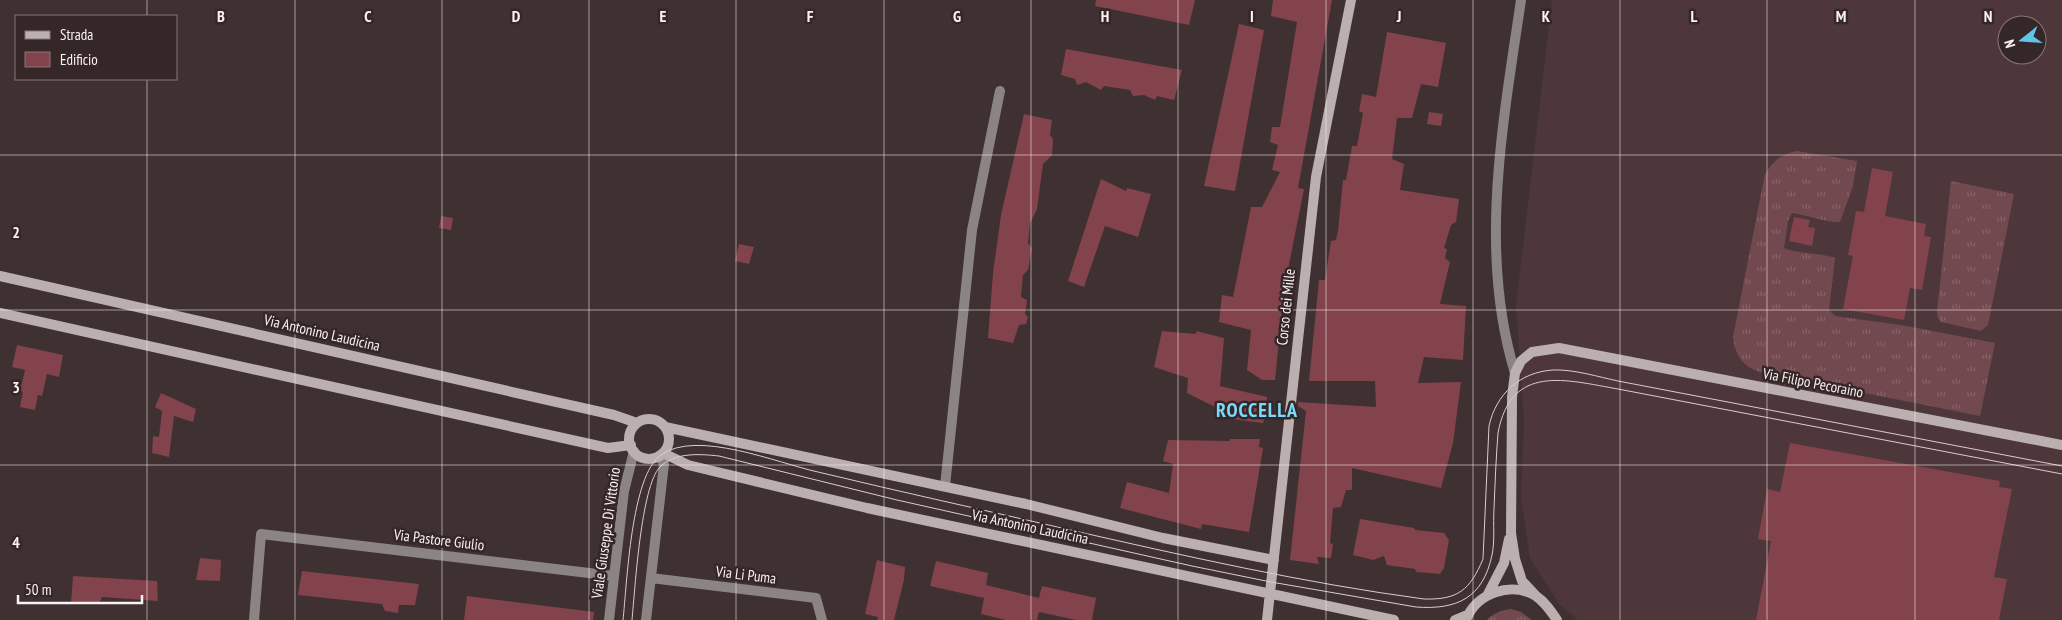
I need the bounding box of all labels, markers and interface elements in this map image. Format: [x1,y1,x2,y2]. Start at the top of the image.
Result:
text: B [217,6,225,26]
text: C [364,6,372,26]
text: D [512,6,521,26]
text: E [660,6,667,26]
text: F [807,6,814,26]
text: G [953,6,961,26]
text: H [1101,6,1109,26]
text: I [1250,6,1254,26]
text: J [1396,6,1401,26]
text: K [1542,6,1551,26]
text: L [1691,6,1698,26]
text: M [1836,6,1846,26]
text: N [1984,6,1992,26]
legend [15,15,178,80]
north arrow [1997,15,2047,65]
text: Strada [60,25,93,44]
text: N [2000,38,2019,50]
text: Edificio [60,50,98,69]
text: 2 [12,222,20,242]
street label: Corso dei Mille [1272,268,1299,346]
street label: Via Antonino Laudicina [261,310,382,355]
street label: Via Filipo Pecoraino [1760,363,1865,402]
text: 3 [12,377,20,397]
district label: ROCCELLA [1216,397,1298,423]
street label: Viale Giuseppe Di Vittorio [587,466,624,601]
street label: Via Antonino Laudicina [969,505,1090,548]
street label: Via Pastore Giulio [392,524,485,554]
text: 4 [12,532,20,552]
street label: Via Li Puma [714,561,777,588]
scale bar [18,572,141,604]
text: 50 m [25,580,51,599]

